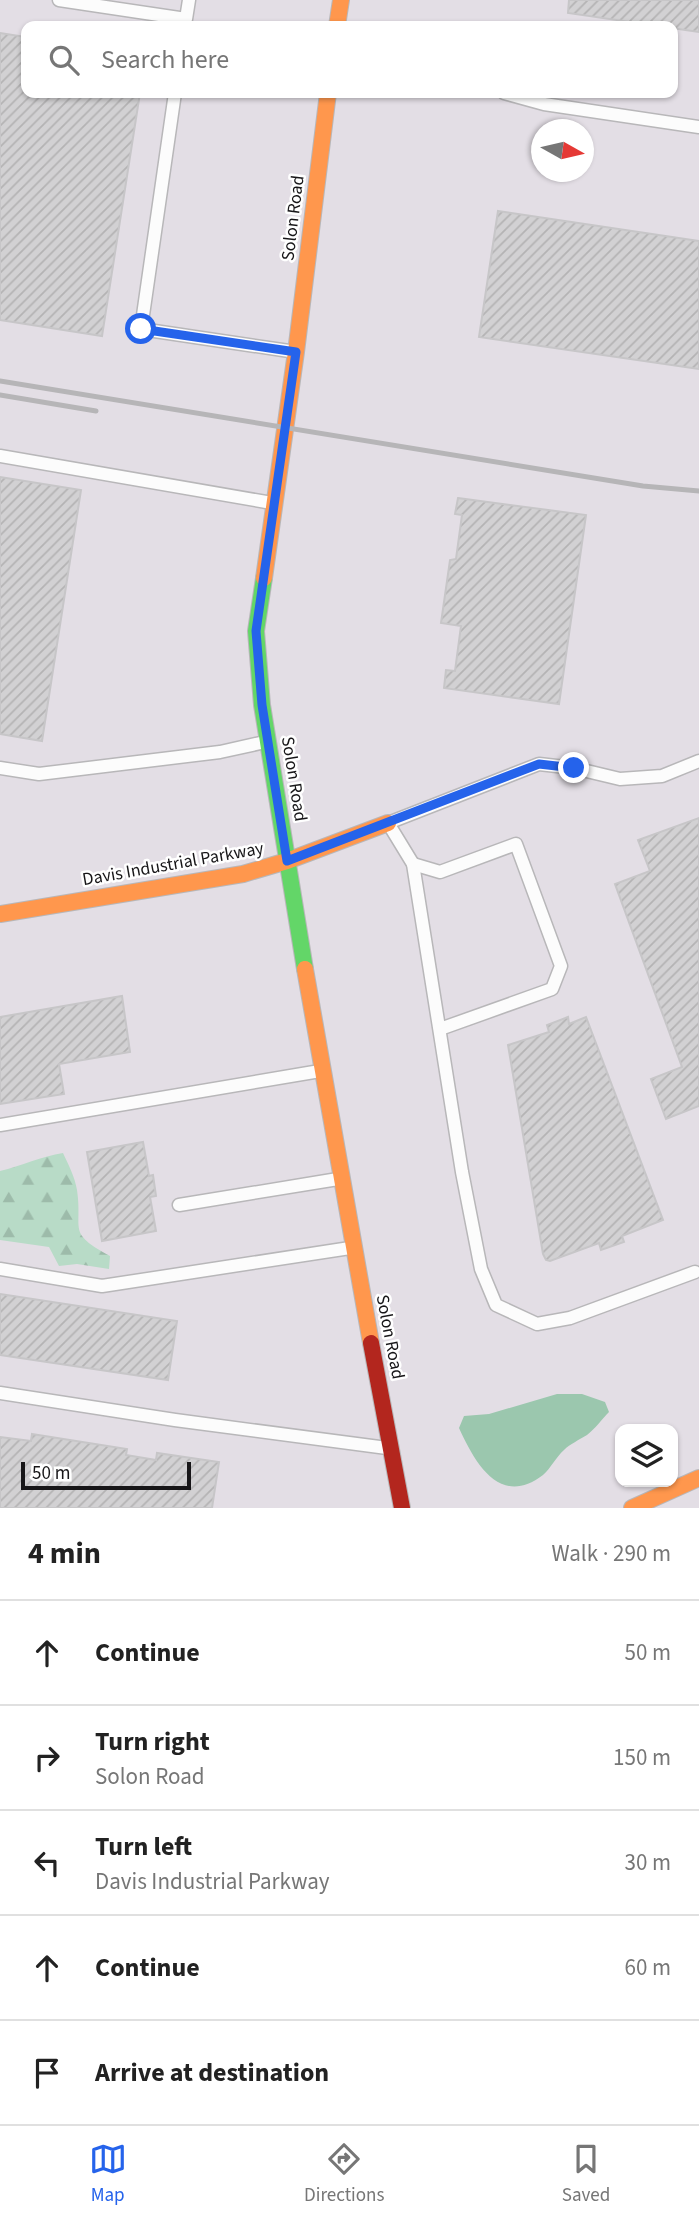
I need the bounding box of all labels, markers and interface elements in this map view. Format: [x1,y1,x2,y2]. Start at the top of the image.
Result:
search box [21,21,678,98]
icon: search [45,41,83,79]
text: Search here [101,41,229,78]
north arrow [531,119,594,182]
street label: Solon Road [275,174,311,262]
route start [125,313,156,344]
street label: Solon Road [275,735,313,823]
route end [558,752,589,783]
street label: Davis Industrial Parkway [80,836,266,892]
street label: Solon Road [370,1293,410,1381]
map controls [615,1424,678,1487]
button: layers [615,1424,678,1487]
scale bar [21,1459,191,1491]
text: 50 m [32,1460,70,1487]
text: 4 min [28,1532,101,1575]
text: Walk · 290 m [552,1537,671,1570]
icon: ahead [28,1634,66,1672]
text: Continue [95,1634,200,1671]
text: 50 m [624,1636,671,1669]
text: Turn right [95,1723,210,1760]
icon: right [28,1739,66,1777]
text: 150 m [613,1741,671,1774]
text: Solon Road [95,1760,205,1793]
text: Turn left [95,1828,192,1865]
icon: left [28,1844,66,1882]
text: 30 m [624,1846,671,1879]
text: Davis Industrial Parkway [95,1865,330,1898]
icon: ahead [28,1949,66,1987]
text: Continue [95,1949,200,1986]
text: 60 m [624,1951,671,1984]
icon: arrive [28,2054,66,2092]
text: Arrive at destination [95,2054,329,2091]
tab: Map [89,2140,127,2209]
tab: Directions [304,2140,384,2209]
tab: Saved [562,2140,610,2209]

